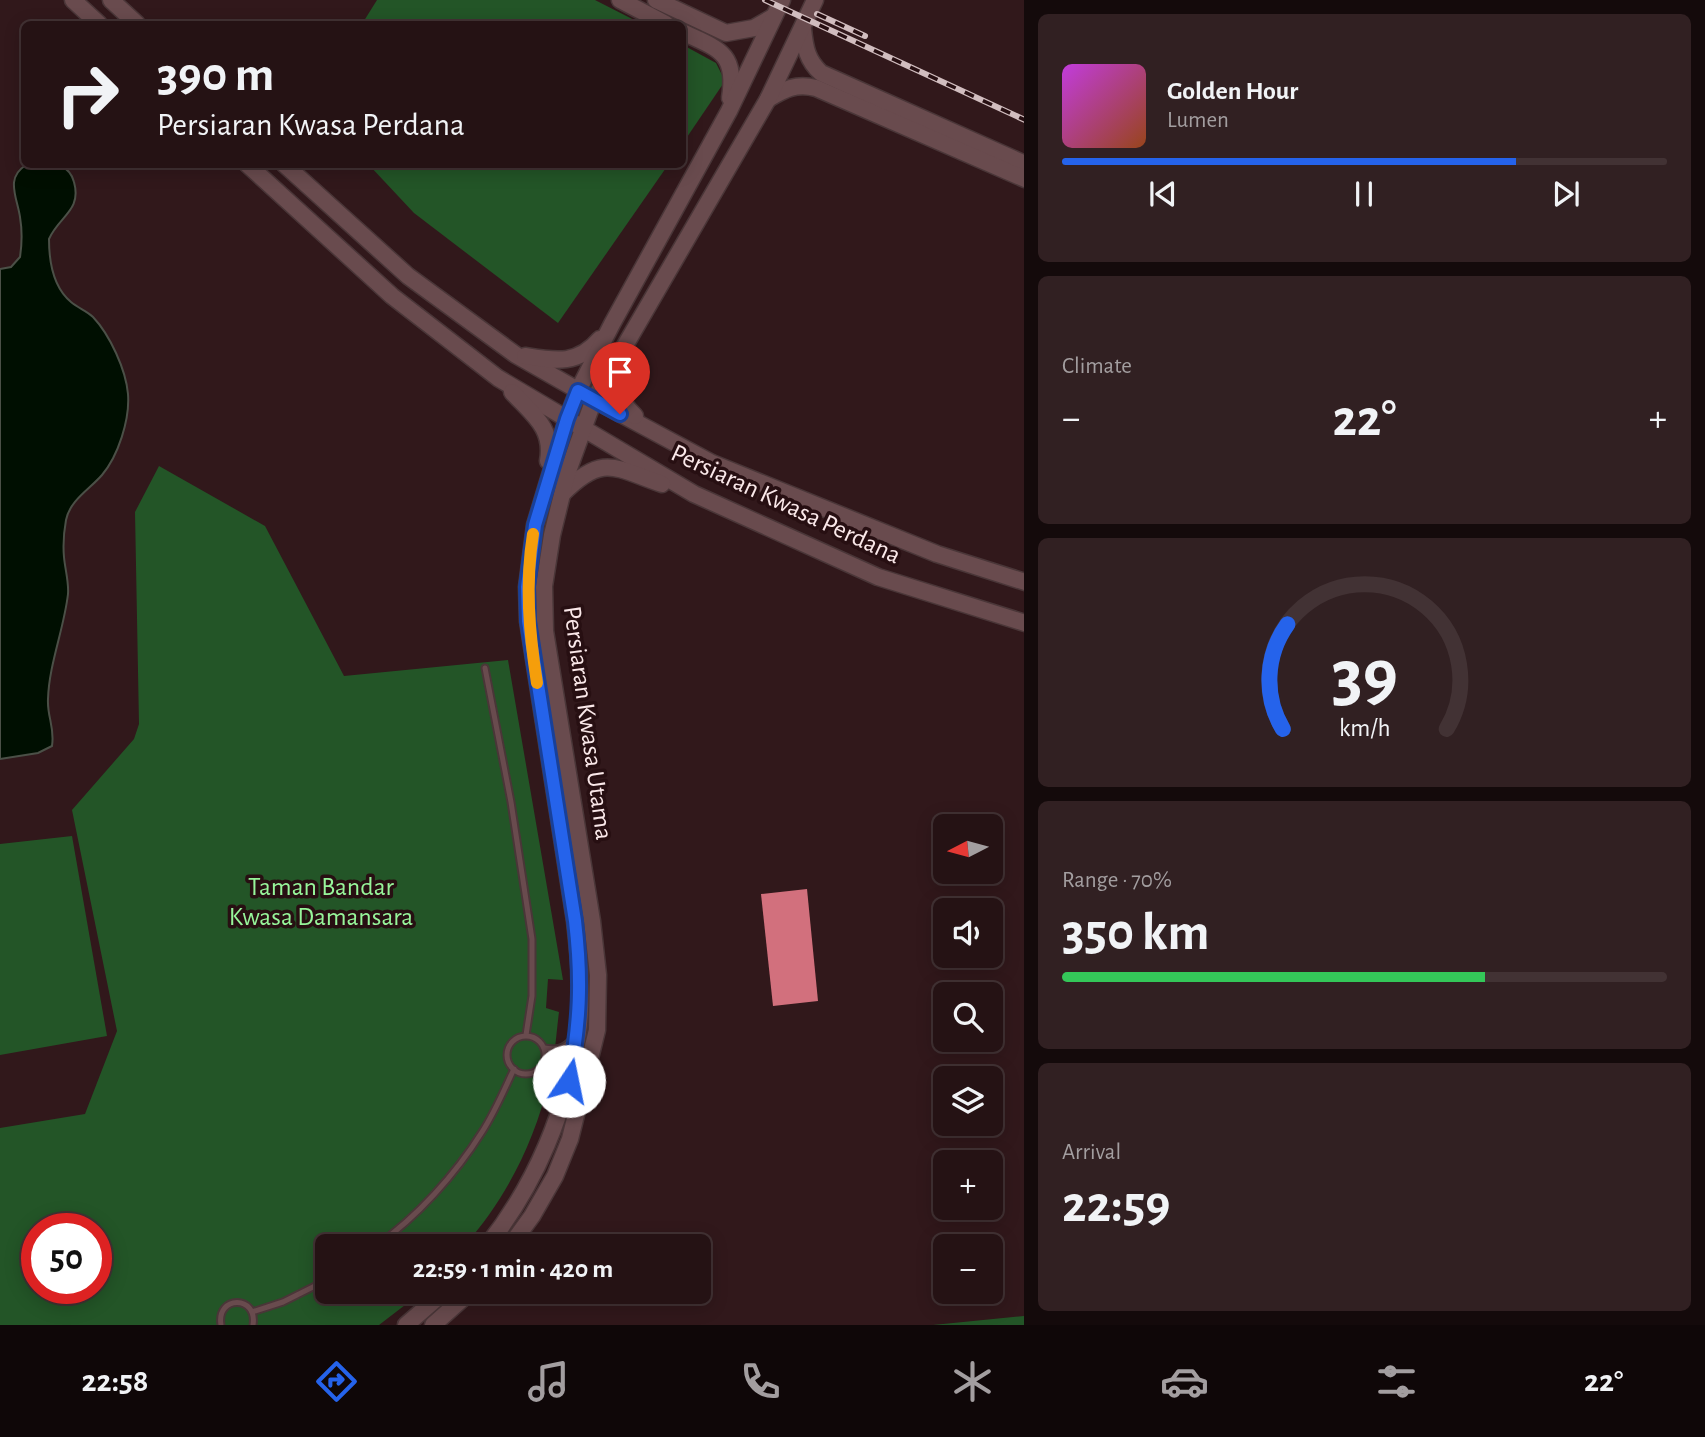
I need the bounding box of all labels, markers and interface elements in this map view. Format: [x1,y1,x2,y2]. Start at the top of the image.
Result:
icon: right [42,49,133,140]
text: 390 m [157,51,274,100]
text: Golden Hour [1167,78,1298,104]
text: Persiaran Kwasa Perdana [157,109,465,141]
text: Lumen [1167,109,1229,132]
icon: previous [1144,175,1182,213]
icon: pause [1345,175,1383,213]
icon: next [1547,175,1585,213]
pin [590,342,650,414]
icon: arrive [601,353,639,391]
text: Climate [1062,355,1132,378]
text: 22° [1332,393,1397,445]
text: − [1062,400,1080,438]
text: + [1649,400,1667,438]
street label: Persiaran Kwasa Perdana [667,439,905,569]
street label: Persiaran Kwasa Utama [559,604,617,842]
text: 39 [1331,641,1398,714]
text: km/h [1339,715,1390,740]
north arrow [933,814,1003,884]
map controls [933,814,1003,1304]
text: Range · 70% [1062,869,1172,892]
park label: Taman Bandar Kwasa Damansara [229,874,413,930]
button: sound [933,898,1003,968]
text: 350 km [1062,907,1210,959]
button: search [933,982,1003,1052]
position arrow [532,1044,606,1118]
button: layers [933,1066,1003,1136]
text: Arrival [1062,1141,1121,1164]
button: + [933,1150,1003,1220]
text: 22:59 [1062,1179,1170,1231]
speed limit sign: 50 [21,1213,112,1304]
button: − [933,1234,1003,1304]
text: 22:59 · 1 min · 420 m [413,1256,613,1282]
icon: directions [312,1357,361,1406]
icon: music [524,1357,573,1406]
icon: phone [736,1357,785,1406]
icon: climate [948,1357,997,1406]
icon: car [1160,1357,1209,1406]
icon: filters [1372,1357,1421,1406]
text: 22:58 [82,1365,149,1397]
text: 22° [1584,1365,1623,1397]

